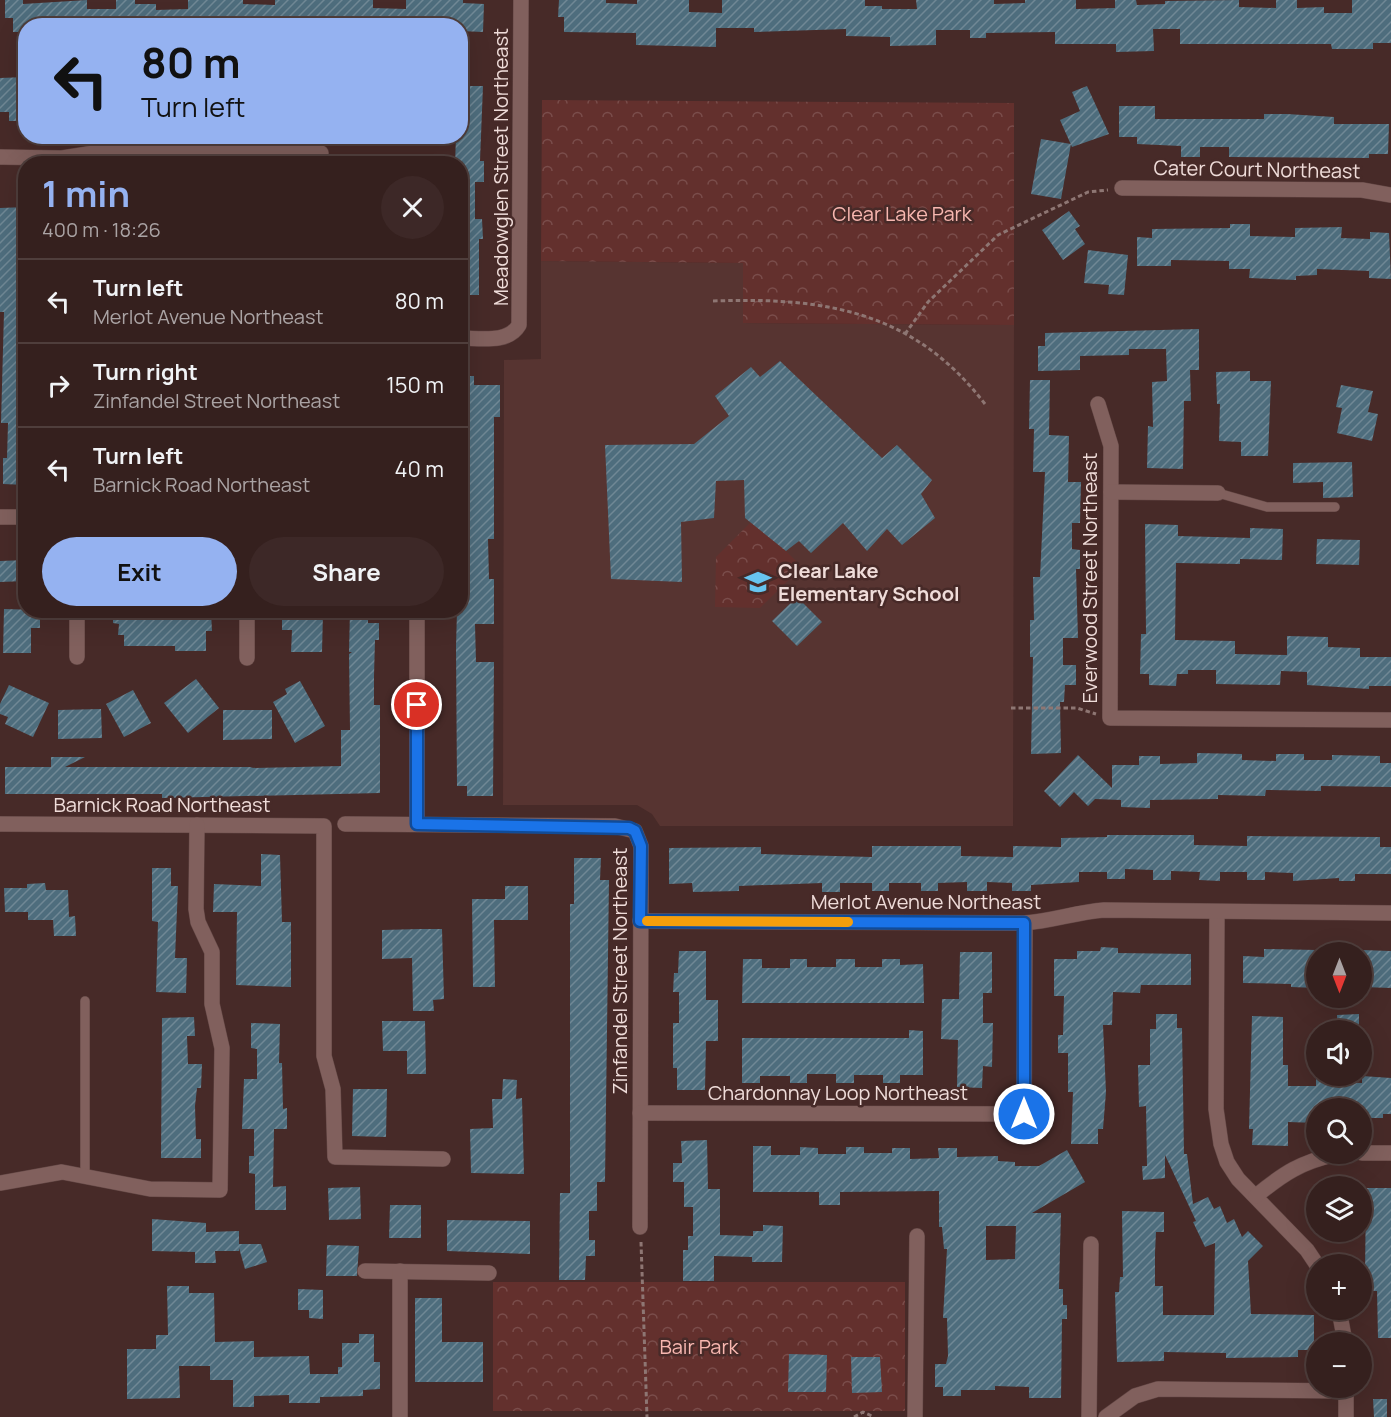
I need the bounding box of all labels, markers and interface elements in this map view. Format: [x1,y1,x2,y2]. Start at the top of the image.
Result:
street label: Meadowglen Street Northeast [487,28,514,306]
text: 80 m [141,33,241,91]
icon: left [42,42,120,120]
text: Turn left [141,88,245,125]
street label: Cater Court Northeast [1153,154,1361,184]
text: 1 min [42,169,130,218]
button: close [381,176,444,239]
park label: Clear Lake Park [832,200,973,227]
text: 400 m · 18:26 [42,216,161,243]
text: Turn left [93,273,183,303]
icon: left [42,285,75,318]
text: 80 m [395,286,444,316]
text: Merlot Avenue Northeast [93,303,323,330]
text: Turn right [93,357,198,387]
icon: right [42,369,75,402]
text: 150 m [386,370,444,400]
text: Zinfandel Street Northeast [93,387,340,414]
text: Turn left [93,441,183,471]
icon: left [42,453,75,486]
street label: Everwood Street Northeast [1076,453,1103,704]
text: 40 m [395,454,444,484]
text: Barnick Road Northeast [93,471,310,498]
button: Exit [42,537,237,606]
button: Share [249,537,444,606]
place label: Clear Lake Elementary School [778,557,960,607]
school or university icon: Clear Lake Elementary School [743,567,773,597]
pin [391,679,442,730]
icon: arrive [400,688,433,721]
street label: Barnick Road Northeast [53,791,271,818]
street label: Zinfandel Street Northeast [606,847,633,1095]
street label: Merlot Avenue Northeast [811,888,1041,915]
north arrow [1306,942,1372,1008]
map controls [1306,942,1372,1398]
button: sound [1306,1020,1372,1086]
street label: Chardonnay Loop Northeast [708,1079,968,1106]
position arrow [992,1082,1056,1146]
button: search [1306,1098,1372,1164]
button: layers [1306,1176,1372,1242]
button: + [1306,1254,1372,1320]
button: − [1306,1332,1372,1398]
park label: Bair Park [659,1333,740,1360]

